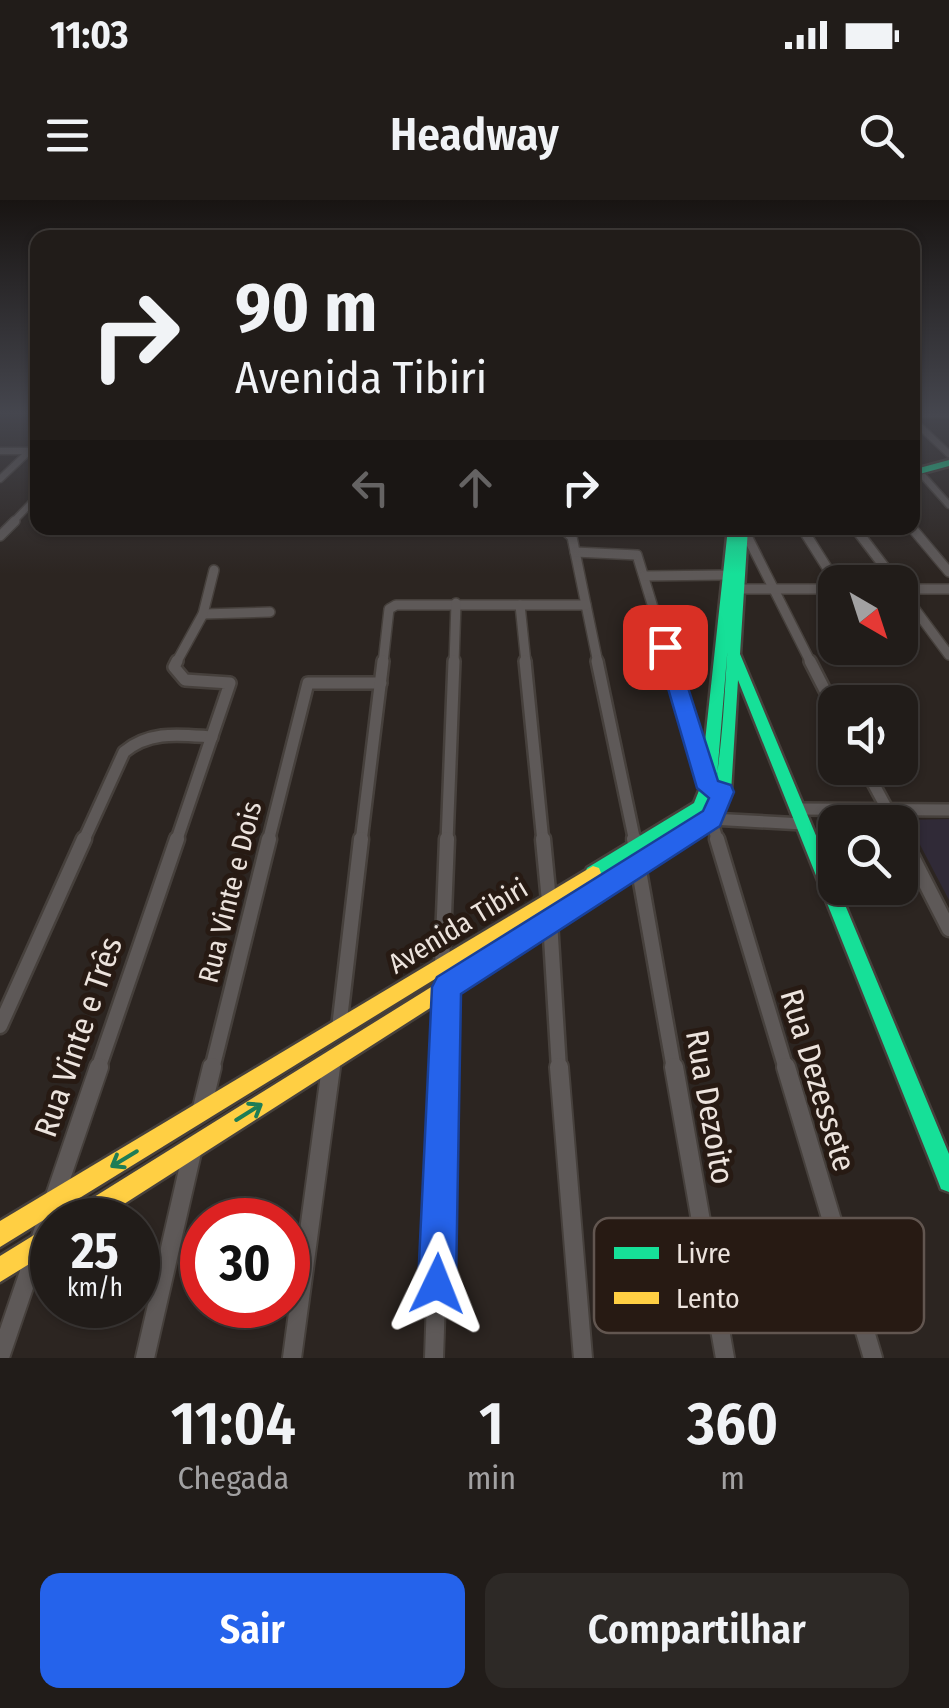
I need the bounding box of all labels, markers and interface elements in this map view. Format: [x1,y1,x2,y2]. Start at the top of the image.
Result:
text: 11:03 [50,12,129,58]
icon: menu [40,108,95,163]
text: Headway [390,108,559,162]
icon: search [854,108,909,163]
text: 90 m [235,266,377,350]
icon: right [70,270,200,400]
text: Avenida Tibiri [235,351,487,405]
icon: left [343,460,398,515]
icon: ahead [448,460,503,515]
icon: right [553,460,608,515]
north arrow [818,565,918,665]
map controls [818,565,918,905]
pin [623,605,708,690]
icon: arrive [638,620,693,675]
button: sound [818,685,918,785]
street label: Rua Vinte e Dois [192,798,268,986]
button: search [818,805,918,905]
street label: Avenida Tibiri [382,871,534,981]
street label: Rua Vinte e Três [26,932,130,1142]
street label: Rua Dezessete [772,984,864,1176]
street label: Rua Dezoito [678,1027,742,1187]
one-way arrow [235,1101,263,1122]
one-way arrow [110,1149,139,1169]
speed limit sign: 30 [180,1198,310,1328]
legend [594,1218,924,1333]
text: 25 [71,1221,119,1281]
position arrow [385,1232,489,1336]
text: Livre [676,1237,731,1270]
text: km/h [67,1273,123,1303]
text: Lento [676,1282,740,1315]
text: 11:04 [171,1388,296,1460]
text: 1 [479,1388,504,1460]
text: 360 [687,1388,778,1460]
text: Chegada [178,1459,289,1497]
text: min [467,1459,516,1497]
text: m [720,1459,745,1497]
button: Sair [40,1573,465,1688]
button: Compartilhar [485,1573,909,1688]

